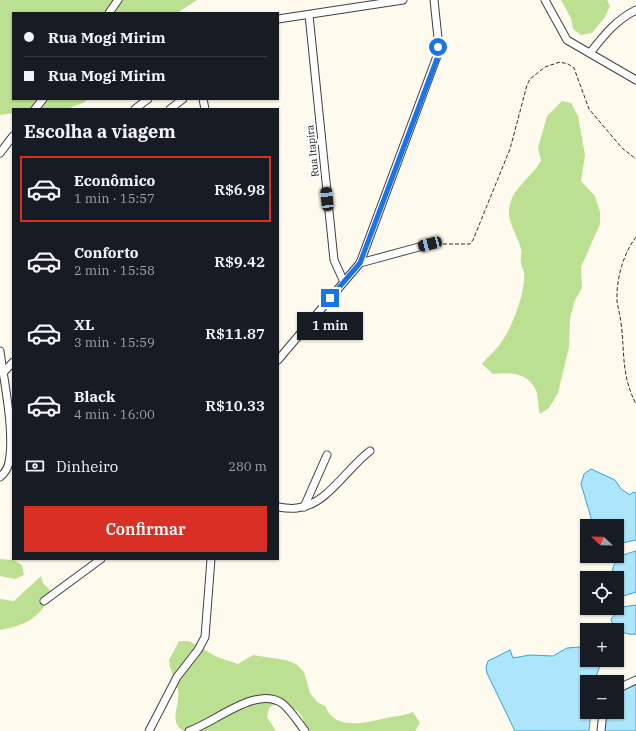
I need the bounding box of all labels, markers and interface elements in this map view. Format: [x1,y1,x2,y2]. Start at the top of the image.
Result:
text: Rua Mogi Mirim [48,28,165,47]
route start [429,38,447,56]
text: Rua Mogi Mirim [48,66,165,85]
text: Escolha a viagem [24,120,176,143]
street label: Rua Itapira [303,124,322,178]
icon: car [26,171,62,207]
text: Econômico [74,171,155,190]
text: R$6.98 [214,180,265,199]
car [320,186,334,212]
text: 1 min · 15:57 [74,190,155,207]
car [417,235,443,253]
icon: car [26,243,62,279]
text: Conforto [74,243,139,262]
text: R$9.42 [214,252,265,271]
text: 2 min · 15:58 [74,262,155,279]
route end [321,289,339,307]
callout: 1 min [297,312,363,340]
icon: car [26,315,62,351]
text: XL [74,315,94,334]
text: 1 min [312,317,348,334]
text: R$11.87 [205,324,265,343]
text: 3 min · 15:59 [74,334,155,351]
icon: car [26,387,62,423]
text: Black [74,387,115,406]
text: R$10.33 [205,396,265,415]
text: 4 min · 16:00 [74,406,155,423]
icon: cash [24,455,46,477]
text: Dinheiro [56,457,118,476]
text: 280 m [228,458,267,475]
button: Confirmar [24,506,267,552]
north arrow [580,519,624,563]
map controls [580,519,624,719]
button: locate [580,571,624,615]
button: + [580,623,624,667]
button: − [580,675,624,719]

